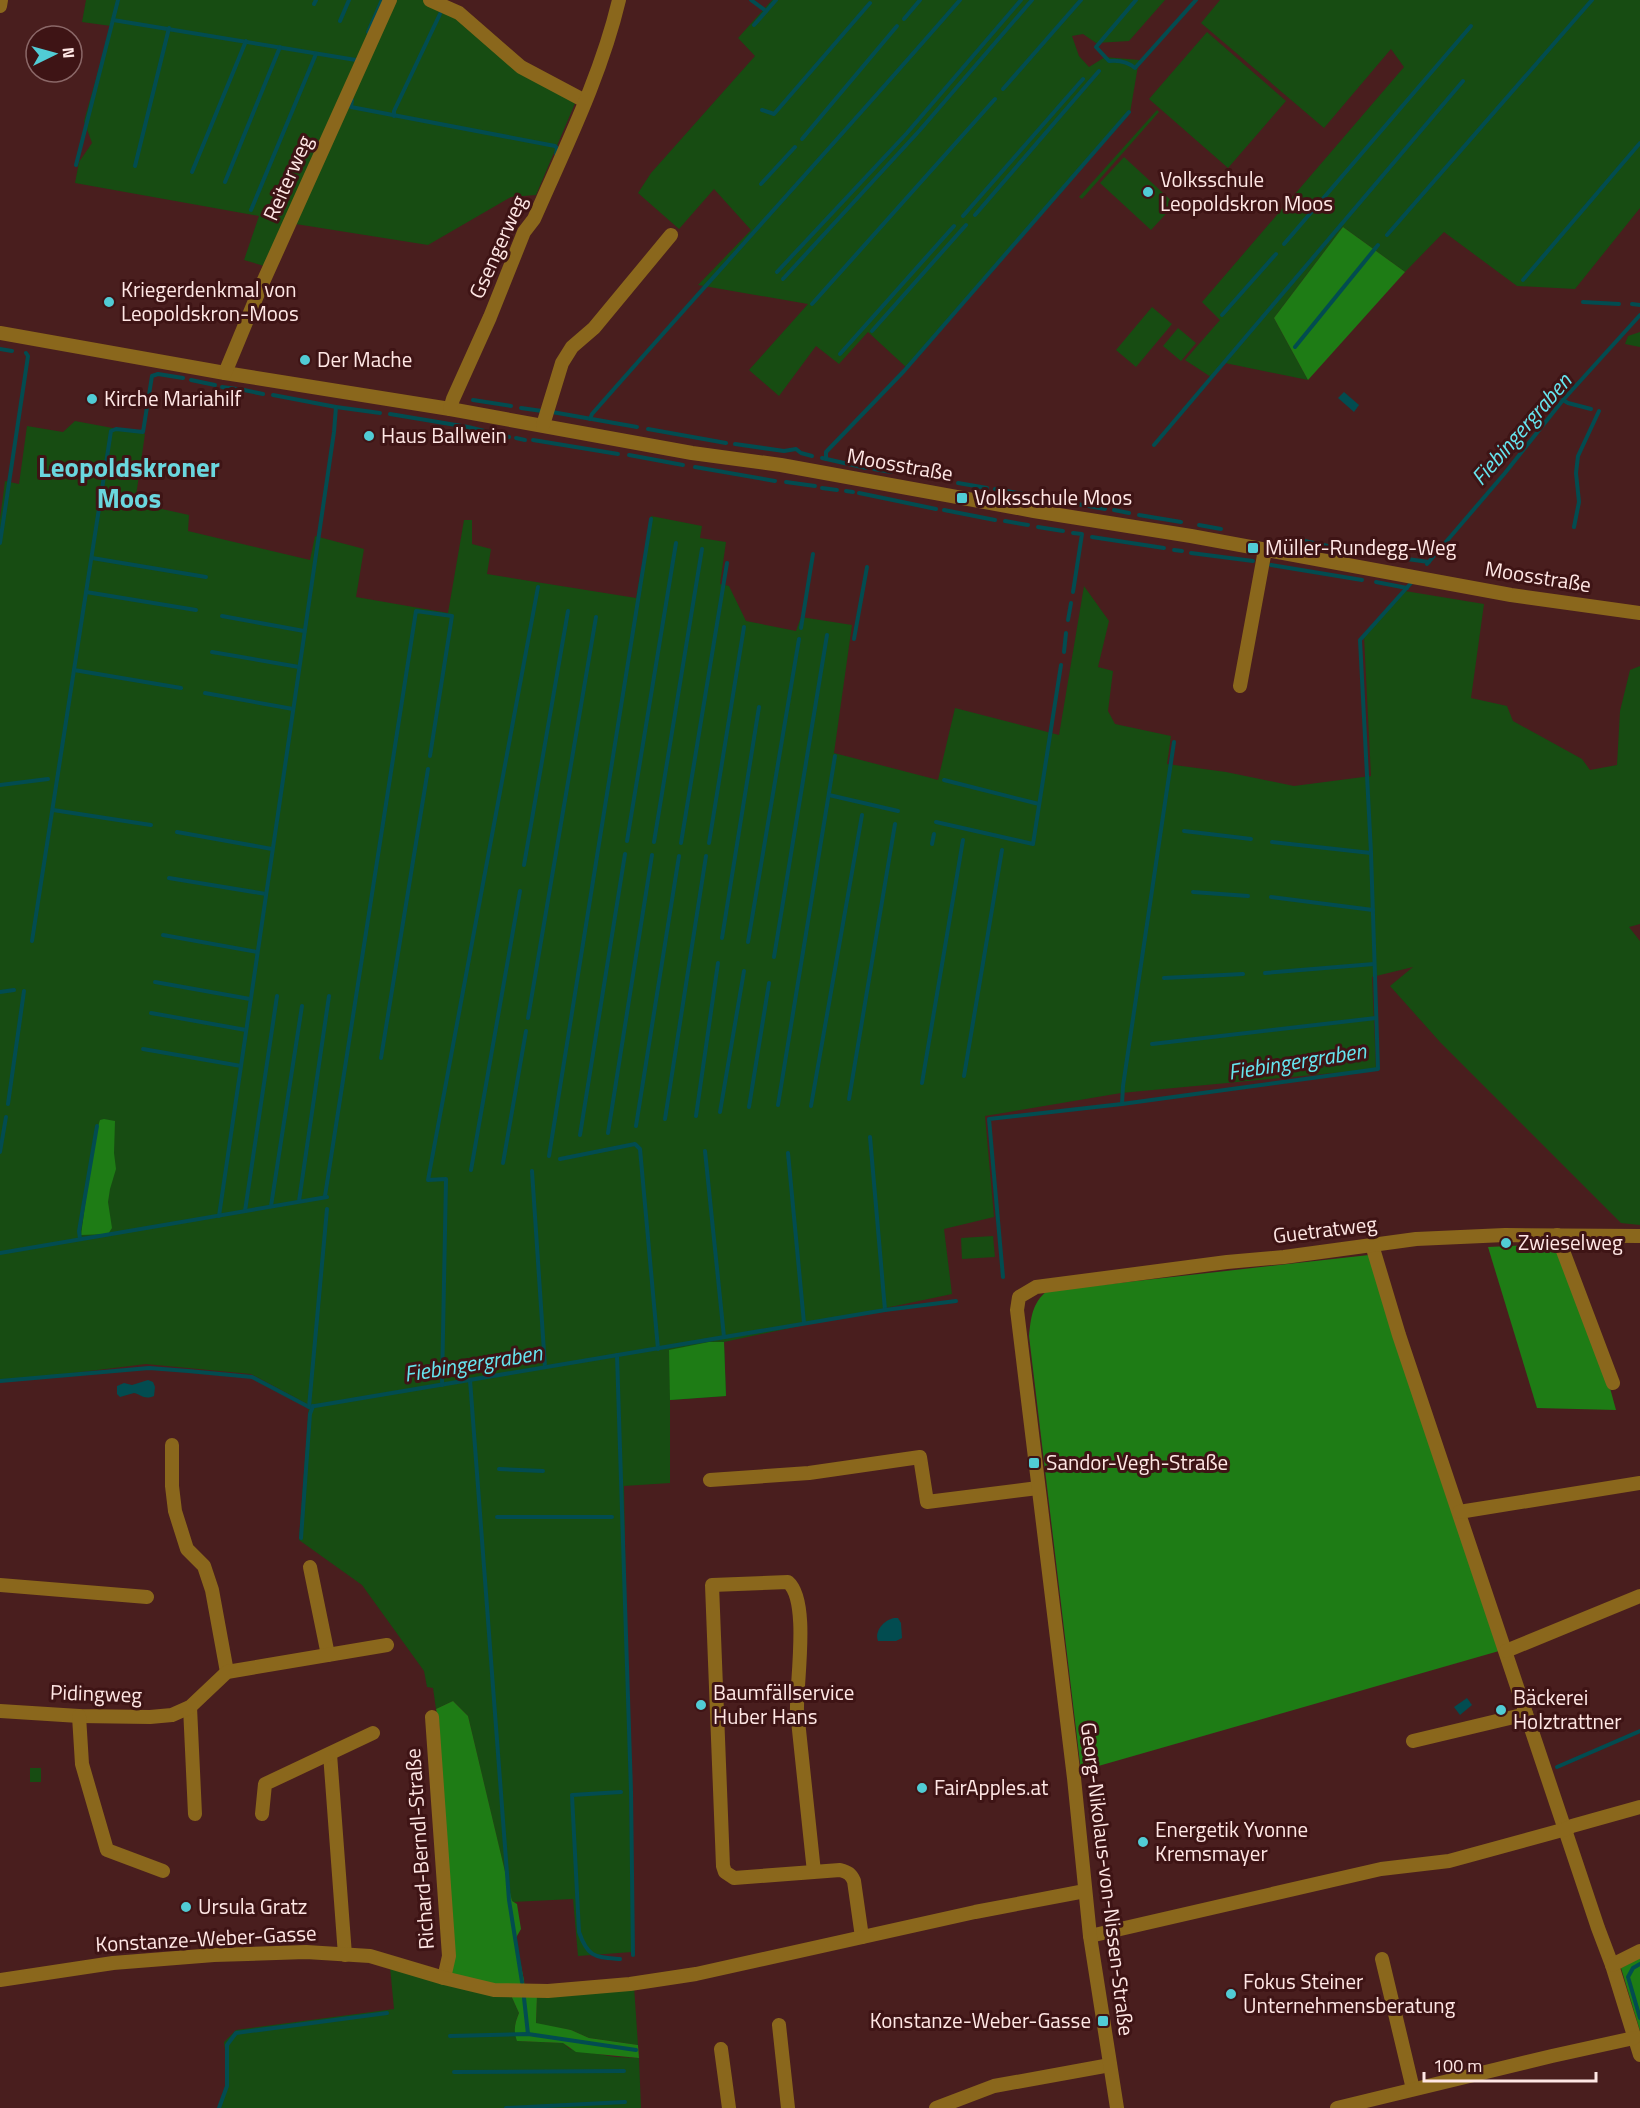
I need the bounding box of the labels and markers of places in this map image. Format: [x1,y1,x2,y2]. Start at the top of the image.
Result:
place label: Volksschule Leopoldskron Moos [1160,163,1333,219]
marker: Volksschule Leopoldskron Moos [1141,185,1155,199]
place label: Kriegerdenkmal von Leopoldskron-Moos [121,273,299,329]
marker: Kriegerdenkmal von Leopoldskron-Moos [102,295,116,309]
place label: Der Mache [317,343,412,375]
marker: Der Mache [298,353,312,367]
place label: Kirche Mariahilf [104,382,242,414]
marker: Kirche Mariahilf [85,392,99,406]
place label: Haus Ballwein [381,419,507,451]
marker: Haus Ballwein [362,429,376,443]
place label: Volksschule Moos [974,481,1132,513]
marker: Volksschule Moos [955,491,969,505]
place label: Müller-Rundegg-Weg [1265,531,1457,563]
marker: Müller-Rundegg-Weg [1246,541,1260,555]
place label: Zwieselweg [1518,1226,1623,1258]
marker: Zwieselweg [1499,1236,1513,1250]
place label: Sandor-Vegh-Straße [1046,1446,1228,1478]
marker: Sandor-Vegh-Straße [1027,1456,1041,1470]
place label: Baumfällservice Huber Hans [713,1676,854,1732]
place label: Bäckerei Holztrattner [1513,1681,1622,1737]
marker: Baumfällservice Huber Hans [694,1698,708,1712]
marker: Bäckerei Holztrattner [1494,1703,1508,1717]
place label: FairApples.at [934,1771,1049,1803]
marker: FairApples.at [915,1781,929,1795]
place label: Energetik Yvonne Kremsmayer [1155,1813,1308,1869]
marker: Energetik Yvonne Kremsmayer [1136,1835,1150,1849]
place label: Ursula Gratz [198,1890,307,1922]
marker: Ursula Gratz [179,1900,193,1914]
place label: Fokus Steiner Unternehmensberatung [1243,1965,1456,2021]
marker: Fokus Steiner Unternehmensberatung [1224,1987,1238,2001]
place label: Konstanze-Weber-Gasse [870,2004,1091,2036]
marker: Konstanze-Weber-Gasse [1096,2014,1110,2028]

